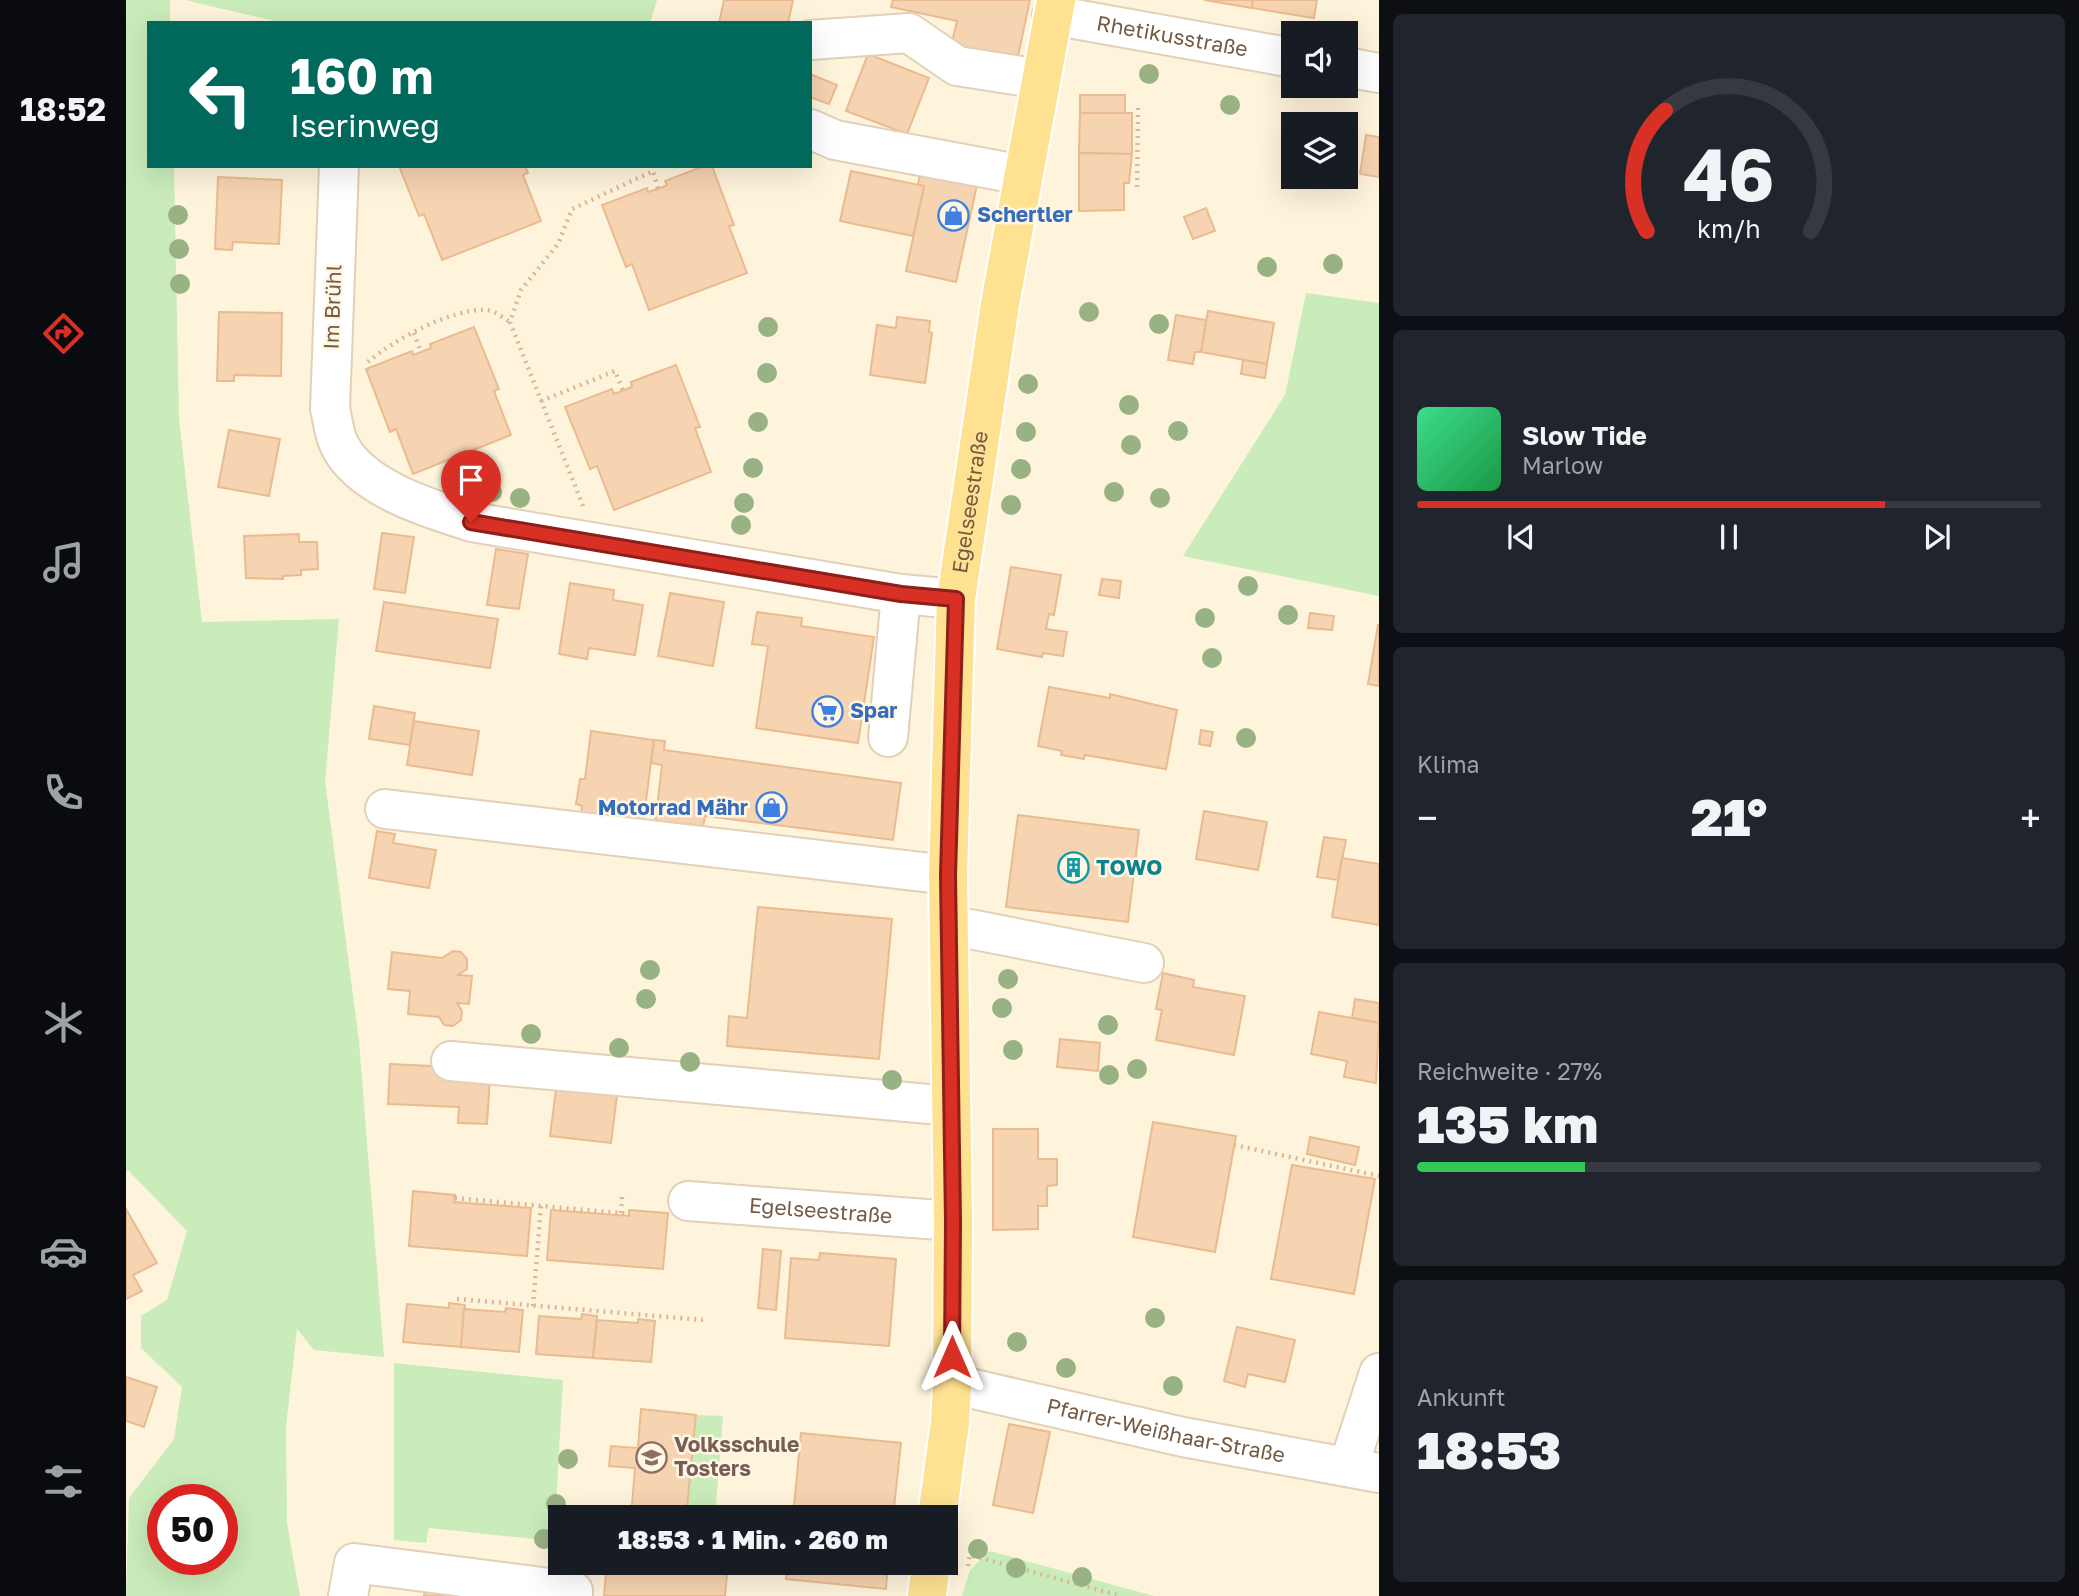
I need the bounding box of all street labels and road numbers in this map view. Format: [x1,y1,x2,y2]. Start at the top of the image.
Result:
street label: Rhetikusstraße [1095,9,1250,62]
street label: Im Brühl [318,264,346,350]
street label: Egelseestraße [946,429,993,575]
street label: Egelseestraße [748,1192,893,1228]
street label: Pfarrer-Weißhaar-Straße [1044,1392,1287,1467]

